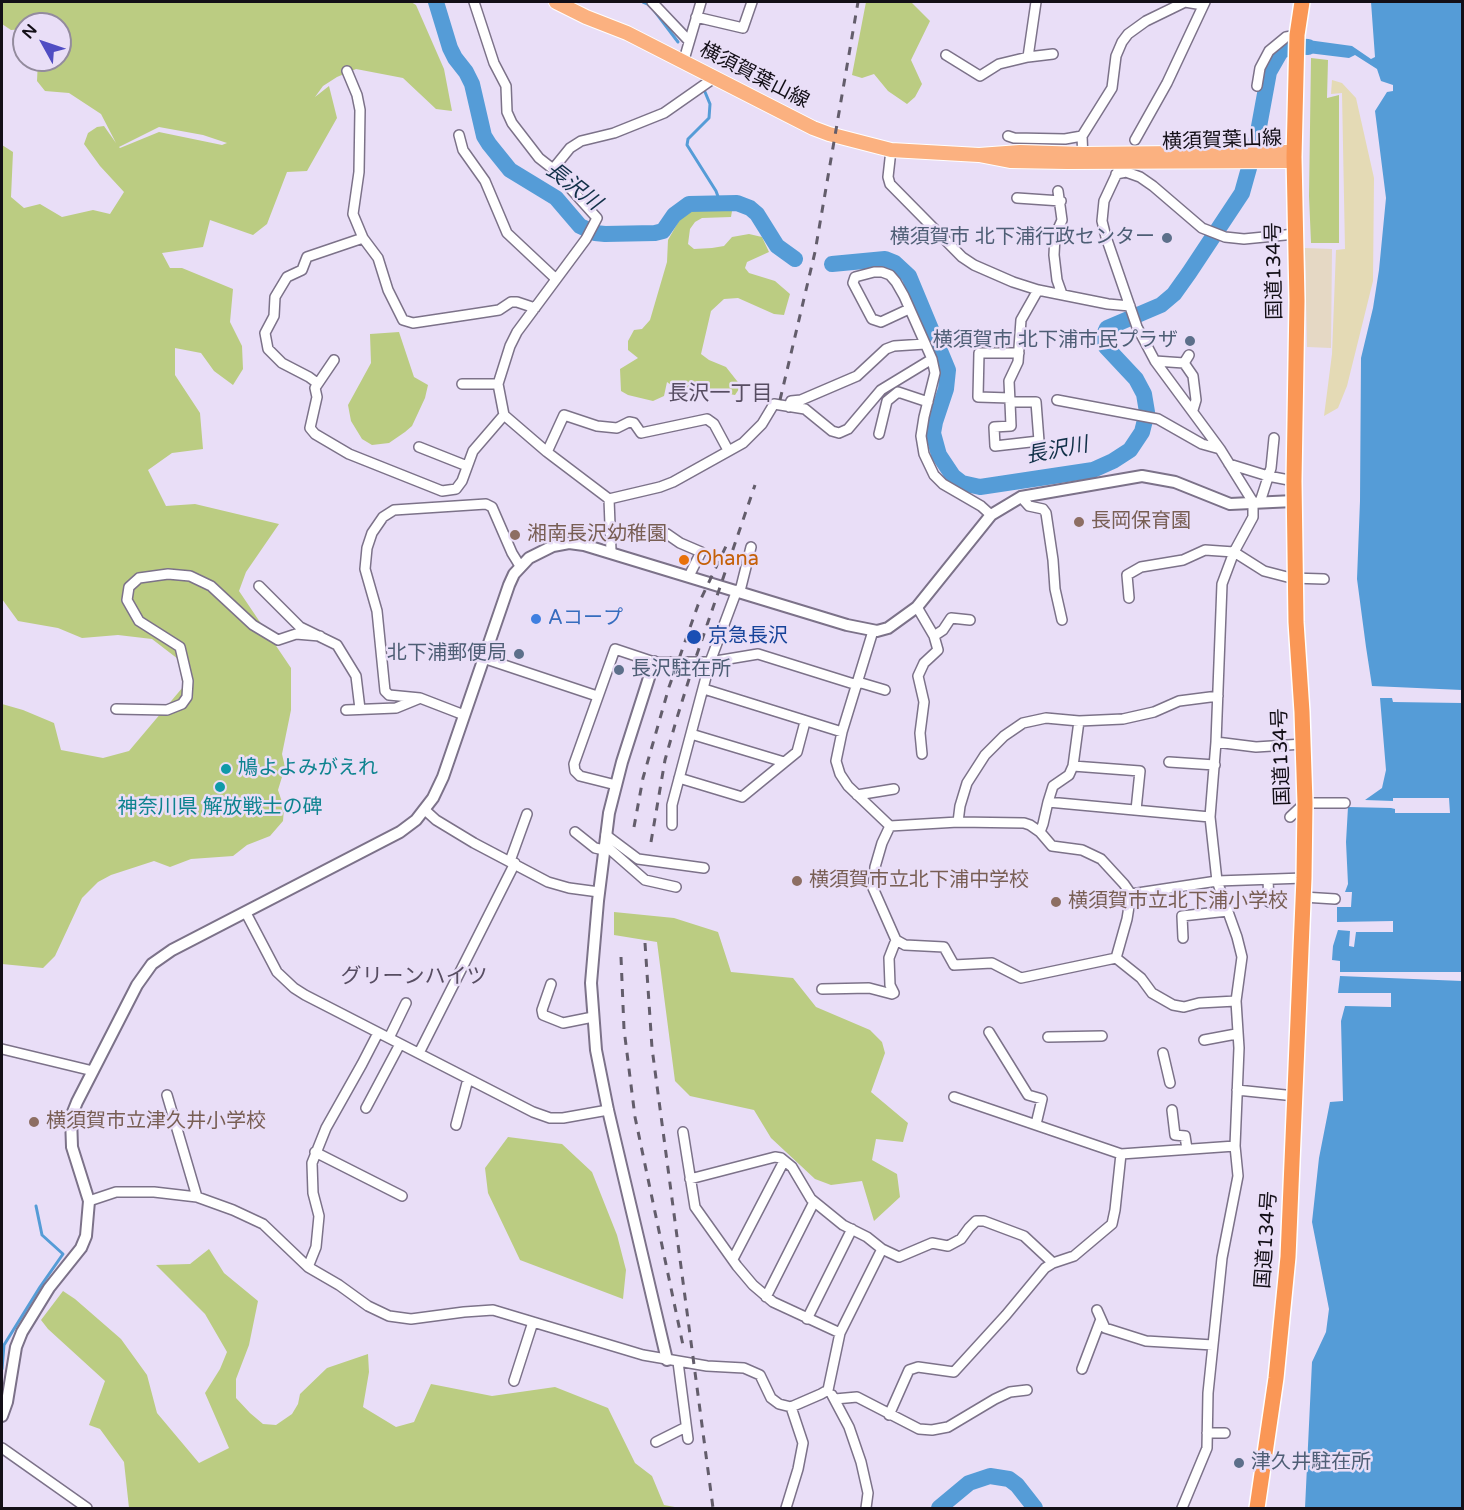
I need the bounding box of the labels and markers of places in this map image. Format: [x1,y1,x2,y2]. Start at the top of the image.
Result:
place label: 横須賀市 北下浦行政センター [890,226,1155,250]
marker: 横須賀市 北下浦行政センター [1160,231,1174,245]
place label: 横須賀市 北下浦市民プラザ [933,329,1178,353]
marker: 横須賀市 北下浦市民プラザ [1183,334,1197,348]
place label: 長岡保育園 [1091,510,1191,534]
marker: 長岡保育園 [1072,515,1086,529]
place label: 湘南長沢幼稚園 [527,523,667,547]
marker: 湘南長沢幼稚園 [508,528,522,542]
place label: Ohana [696,548,759,572]
marker: Ohana [677,553,691,567]
place label: Aコープ [548,607,623,631]
marker: Aコープ [529,612,543,626]
place label: 京急長沢 [708,625,788,649]
marker: 京急長沢 [685,628,703,646]
place label: 北下浦郵便局 [387,642,507,666]
marker: 北下浦郵便局 [512,647,526,661]
place label: 長沢駐在所 [631,658,731,682]
marker: 長沢駐在所 [612,663,626,677]
place label: 鳩よよみがえれ [238,757,378,781]
marker: 鳩よよみがえれ [219,762,233,776]
marker: 神奈川県 解放戦士の碑 [213,780,227,794]
place label: 神奈川県 解放戦士の碑 [117,796,323,820]
place label: 横須賀市立北下浦中学校 [809,869,1029,893]
marker: 横須賀市立北下浦中学校 [790,874,804,888]
place label: 横須賀市立北下浦小学校 [1068,890,1288,914]
marker: 横須賀市立北下浦小学校 [1049,895,1063,909]
place label: 横須賀市立津久井小学校 [46,1110,266,1134]
marker: 横須賀市立津久井小学校 [27,1115,41,1129]
place label: 津久井駐在所 [1251,1451,1371,1475]
marker: 津久井駐在所 [1232,1456,1246,1470]

